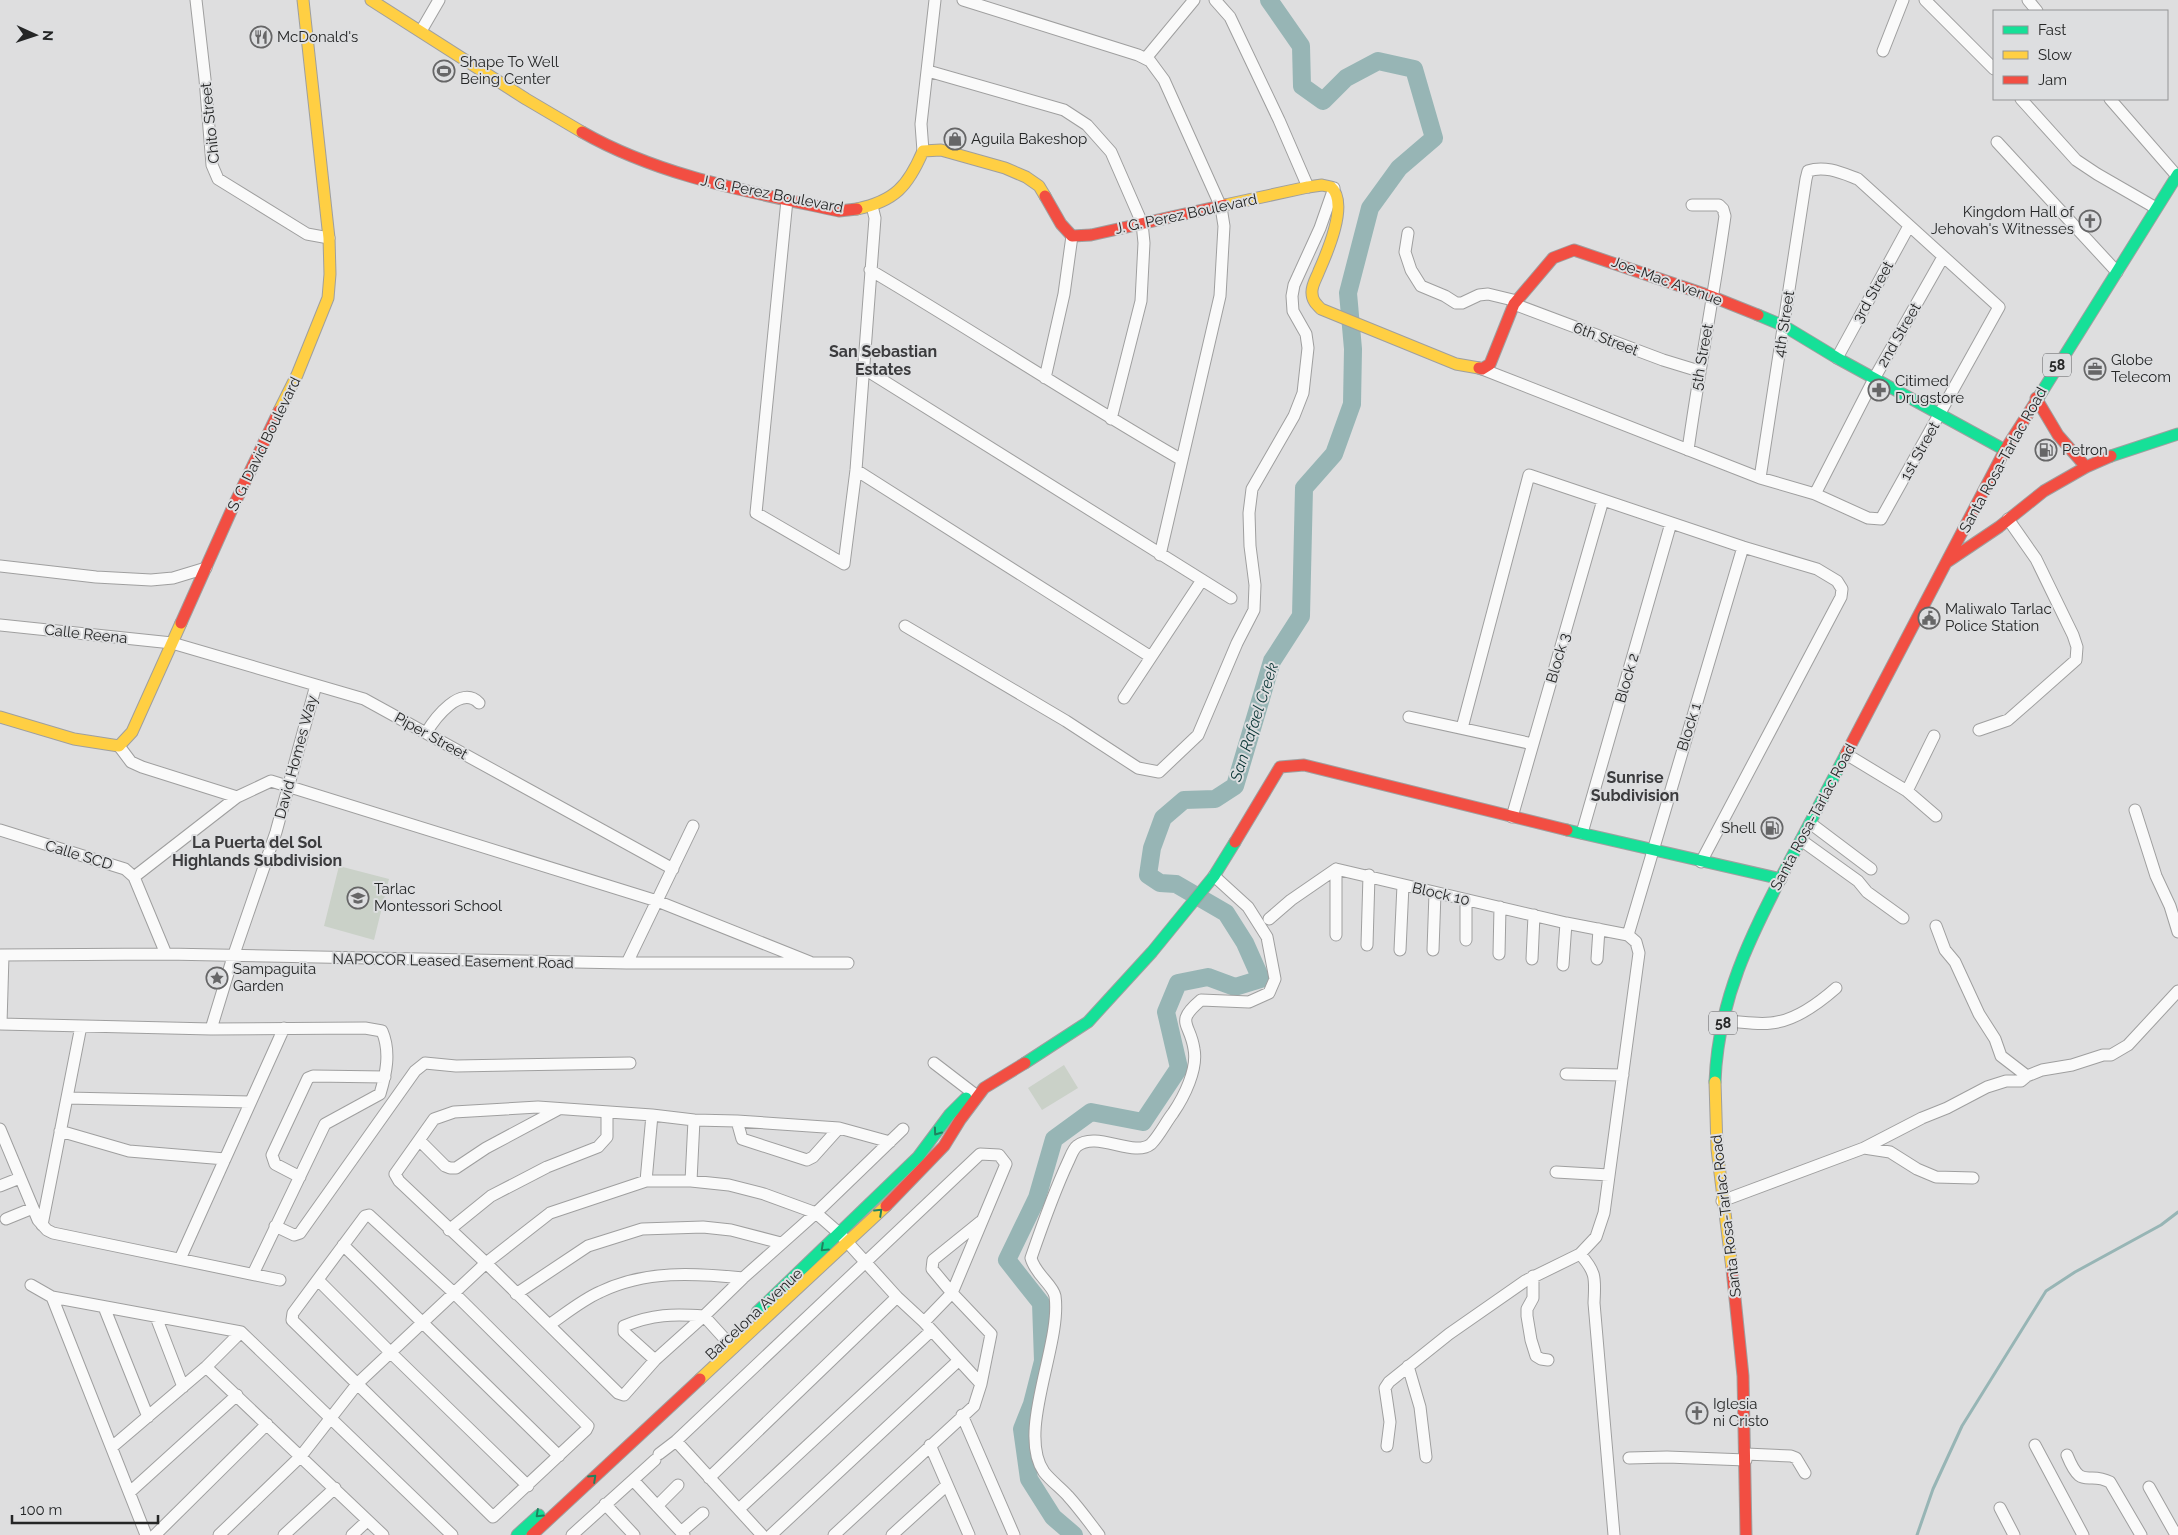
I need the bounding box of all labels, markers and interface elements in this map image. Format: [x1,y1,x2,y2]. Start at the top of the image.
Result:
north arrow [10,10,60,60]
legend [1993,10,2168,100]
text: Fast [2038,21,2066,39]
restaurant icon: McDonald's [249,25,273,49]
place label: McDonald's [277,28,358,46]
text: N [40,30,56,41]
text: Slow [2038,46,2072,64]
place label: Shape To Well Being Center [460,53,560,88]
sports icon: Shape To Well Being Center [432,59,456,83]
text: Jam [2038,71,2067,89]
street label: Chito Street [197,82,223,164]
shop icon: Aguila Bakeshop [943,127,967,151]
place label: Aguila Bakeshop [971,130,1087,148]
street label: J. G. Perez Boulevard [699,171,845,217]
street label: J. G. Perez Boulevard [1113,190,1259,238]
place label: Kingdom Hall of Jehovah's Witnesses [1931,203,2075,238]
church icon: Kingdom Hall of Jehovah's Witnesses [2078,209,2102,233]
street label: Joe-Mac Avenue [1609,253,1725,309]
street label: 3rd Street [1849,258,1897,326]
street label: 4th Street [1770,289,1798,359]
street label: 2nd Street [1873,300,1925,370]
street label: 6th Street [1571,318,1641,360]
street label: 5th Street [1687,322,1717,392]
district label: San Sebastian Estates [829,342,937,379]
place label: Globe Telecom [2111,351,2171,386]
road number: 58 [2043,354,2071,376]
office icon: Globe Telecom [2083,357,2107,381]
place label: Citimed Drugstore [1895,372,1964,407]
street label: S. G. David Boulevard [224,374,304,514]
pharmacy icon: Citimed Drugstore [1867,378,1891,402]
street label: Santa Rosa-Tarlac Road [1955,384,2051,536]
street label: 1st Street [1897,419,1943,483]
fuel station icon: Petron [2034,438,2058,462]
place label: Petron [2062,441,2108,459]
place label: Maliwalo Tarlac Police Station [1945,600,2052,635]
public building icon: Maliwalo Tarlac Police Station [1917,606,1941,630]
street label: Calle Reena [44,621,128,647]
street label: Block 3 [1542,631,1574,685]
street label: Block 2 [1611,651,1643,705]
water label: San Rafael Creek [1226,660,1282,785]
street label: David Homes Way [271,693,321,821]
street label: Block 1 [1673,700,1705,753]
street label: Piper Street [391,708,471,764]
street label: Santa Rosa-Tarlac Road [1767,741,1859,893]
district label: Sunrise Subdivision [1591,768,1679,805]
fuel station icon: Shell [1760,816,1784,840]
place label: Shell [1721,819,1757,837]
district label: La Puerta del Sol Highlands Subdivision [172,833,342,870]
street label: Calle SCD [43,836,115,874]
street label: Block 10 [1410,879,1472,909]
place label: Tarlac Montessori School [374,880,503,915]
school or university icon: Tarlac Montessori School [346,886,370,910]
street label: NAPOCOR Leased Easement Road [332,950,574,972]
place label: Sampaguita Garden [233,960,316,995]
place icon: Sampaguita Garden [205,966,229,990]
road number: 58 [1709,1011,1737,1034]
one-way arrow [934,1126,943,1136]
street label: Santa Rosa-Tarlac Road [1707,1134,1745,1298]
one-way arrow [873,1209,882,1218]
one-way arrow [821,1242,830,1251]
street label: Barcelona Avenue [702,1264,806,1364]
place label: Iglesia ni Cristo [1713,1395,1769,1430]
church icon: Iglesia ni Cristo [1685,1401,1709,1425]
one-way arrow [588,1475,597,1484]
scale bar [12,1492,159,1524]
text: 100 m [20,1501,62,1519]
one-way arrow [536,1508,545,1517]

